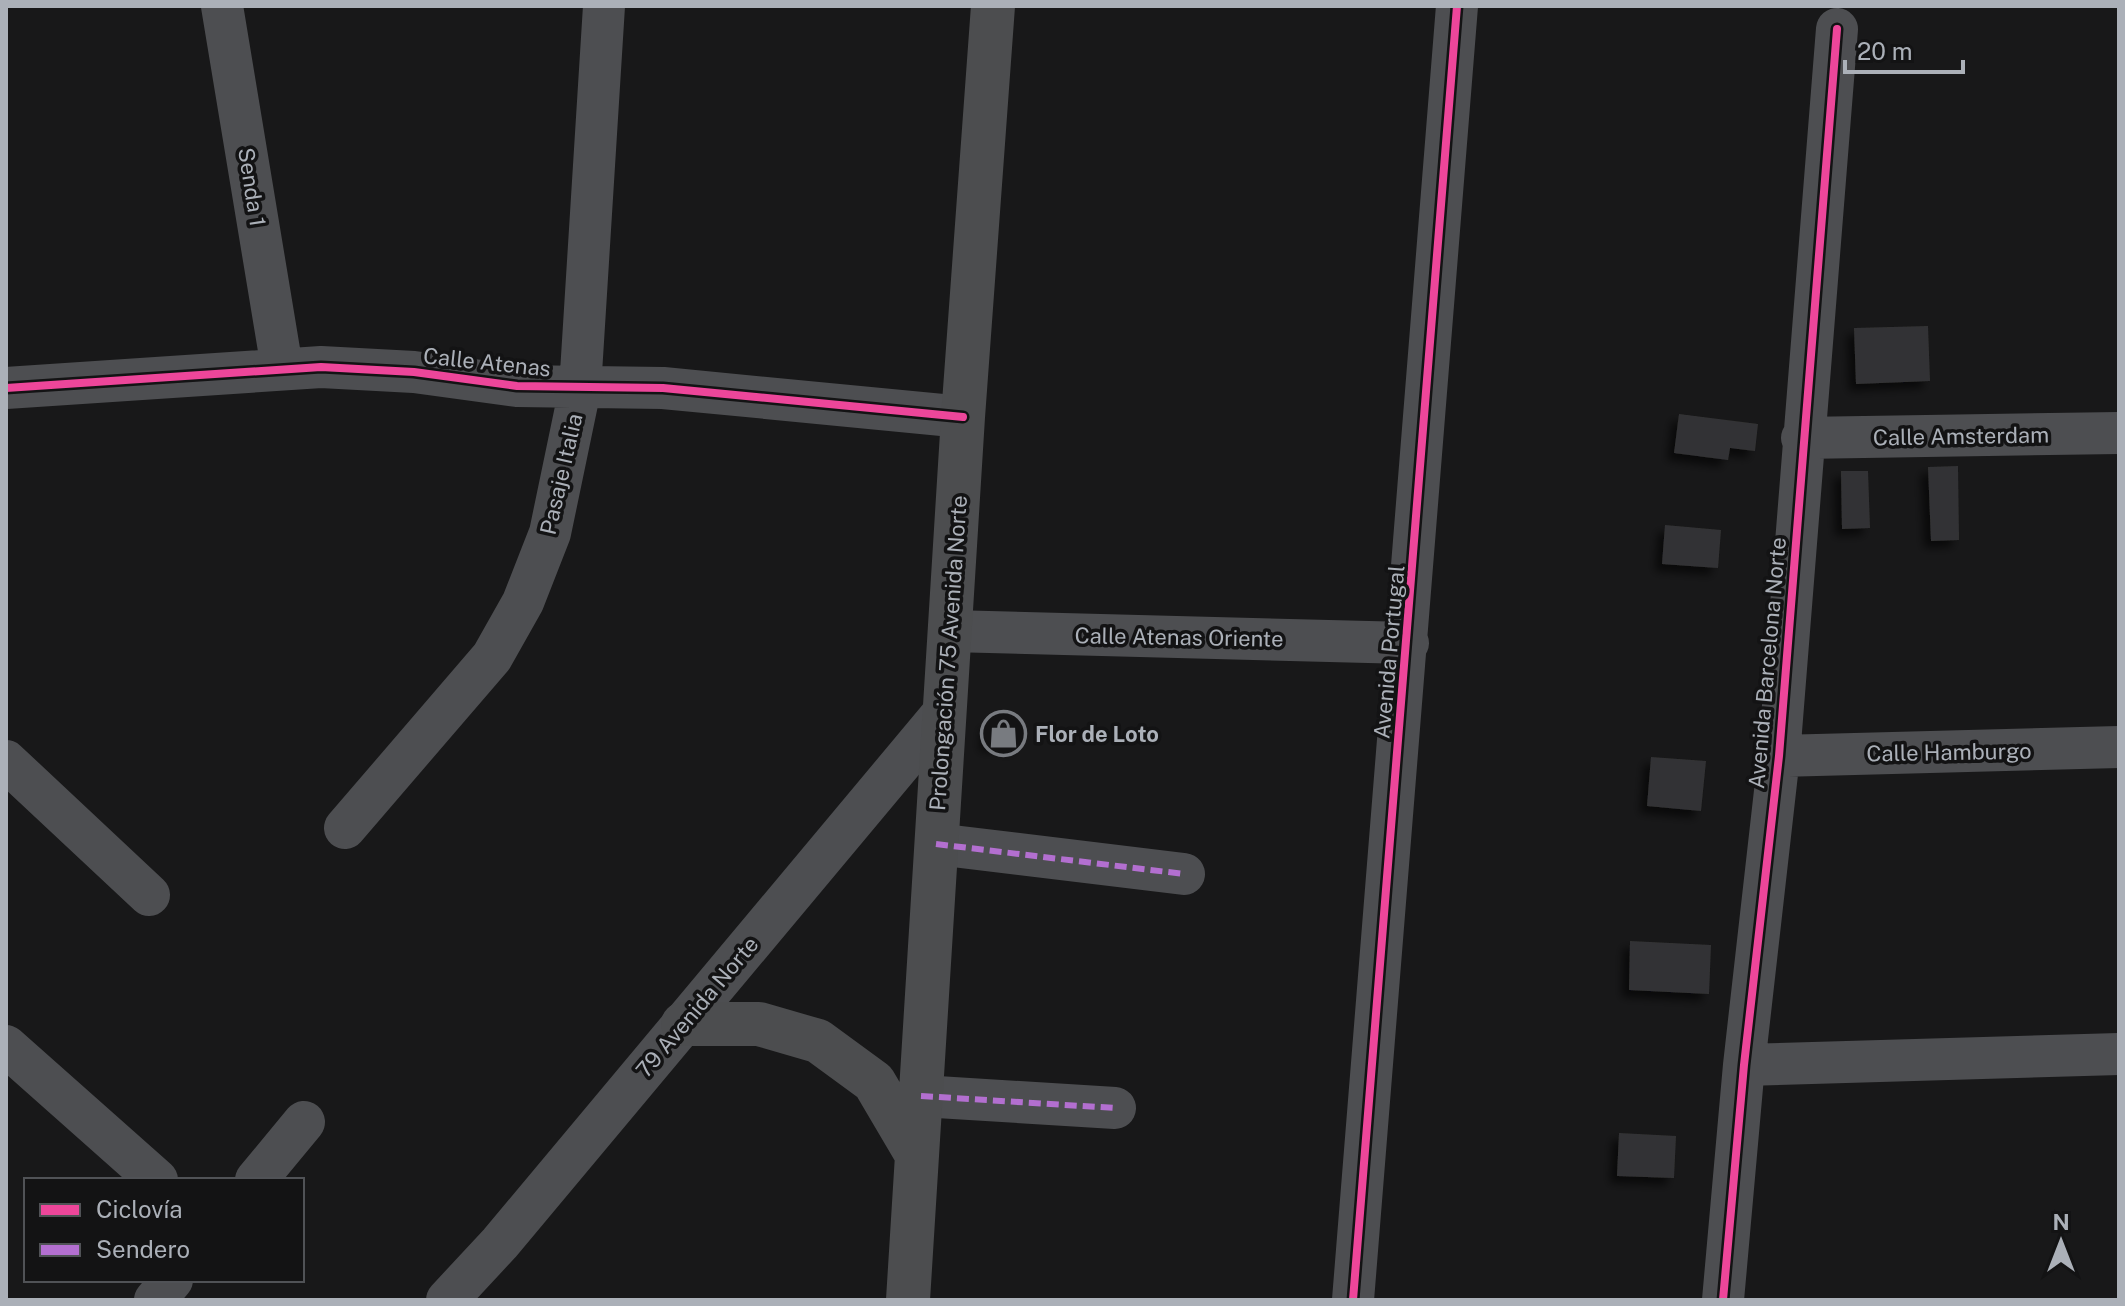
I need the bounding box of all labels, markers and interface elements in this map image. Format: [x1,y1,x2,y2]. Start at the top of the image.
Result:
scale bar [1845,24,1963,74]
text: 20 m [1857,37,1913,65]
street label: Senda 1 [233,146,271,228]
street label: Calle Atenas [422,342,552,382]
street label: Pasaje Italia [534,411,588,537]
street label: Calle Amsterdam [1873,421,2049,451]
street label: Prolongación 75 Avenida Norte [924,494,972,812]
street label: Avenida Barcelona Norte [1743,536,1791,790]
street label: Avenida Portugal [1368,564,1410,740]
street label: Calle Atenas Oriente [1074,622,1284,652]
shop icon: Flor de Loto [980,710,1028,758]
place label: Flor de Loto [1035,721,1159,747]
street label: Calle Hamburgo [1866,738,2032,766]
street label: 79 Avenida Norte [630,931,764,1083]
legend [24,1178,304,1282]
text: Ciclovía [96,1195,183,1223]
north arrow [2021,1202,2101,1282]
text: N [2052,1209,2070,1235]
text: Sendero [96,1235,190,1263]

